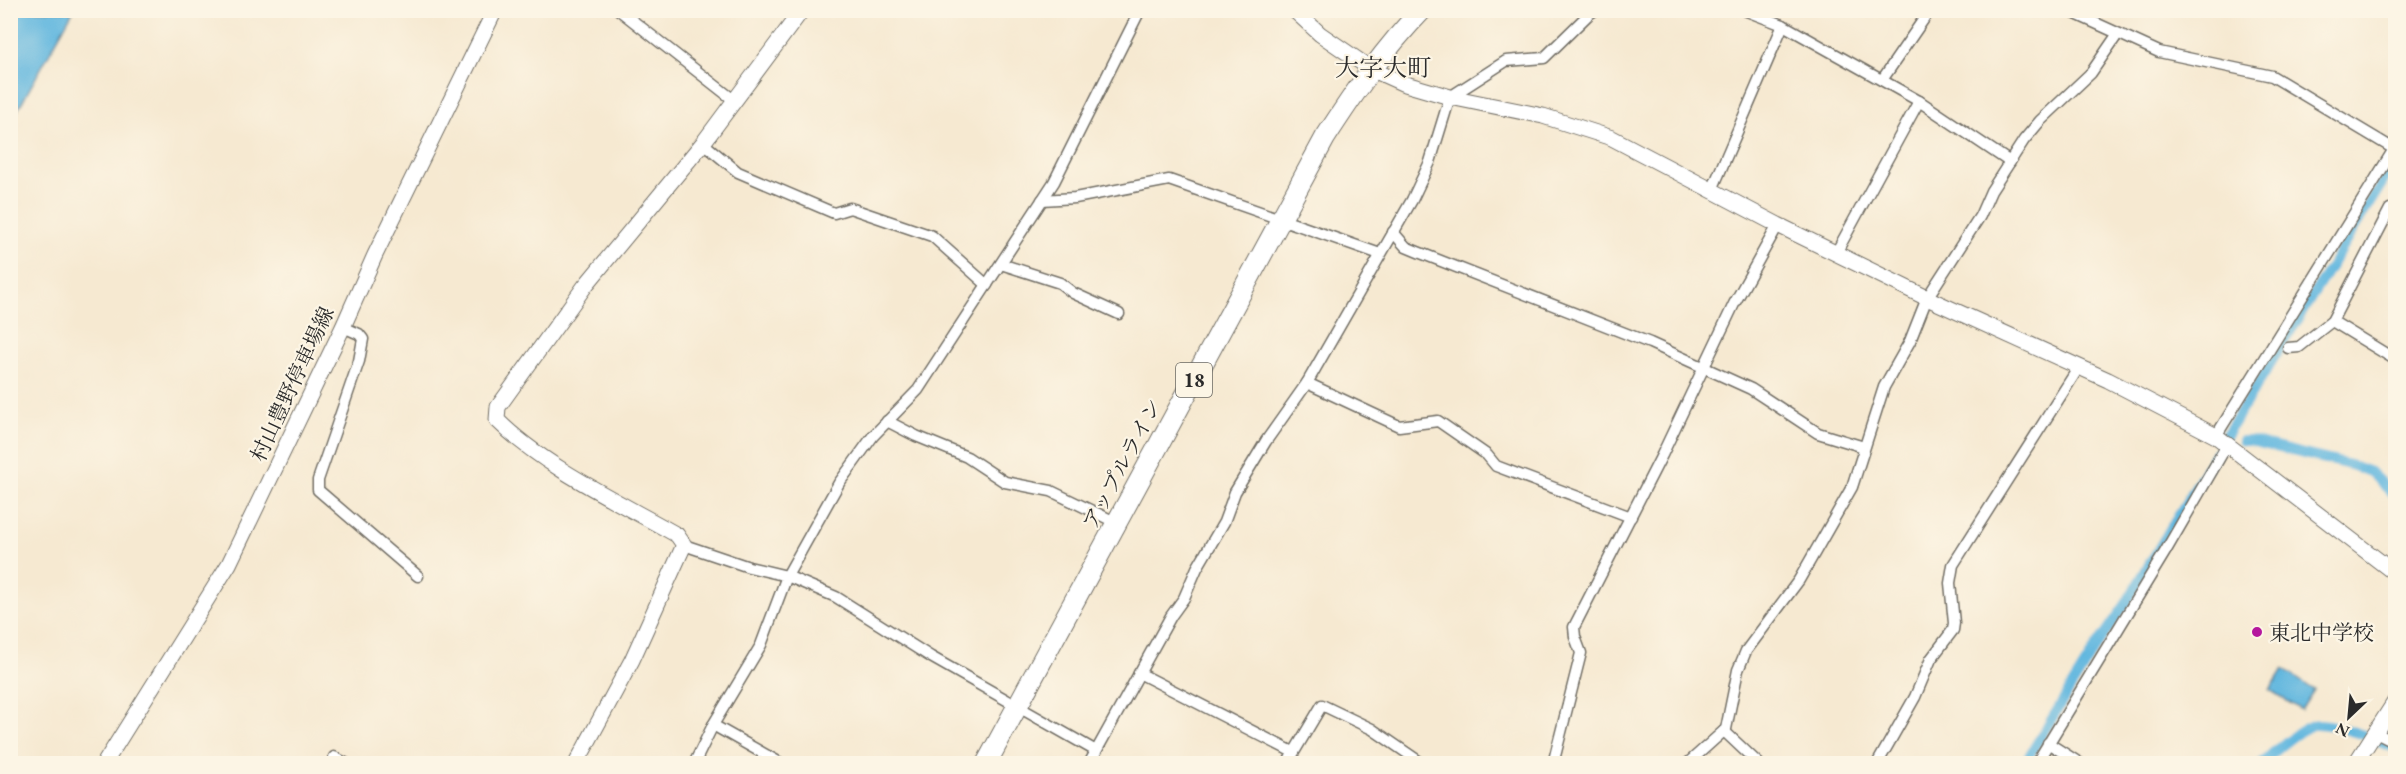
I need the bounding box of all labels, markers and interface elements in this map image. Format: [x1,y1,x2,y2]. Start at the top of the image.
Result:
district label: 大字大町 [1335,52,1431,83]
street label: 村山豊野停車場線 [244,302,340,466]
road number: 18 [1176,363,1212,397]
street label: アップルライン [1076,394,1168,534]
place label: 東北中学校 [2269,619,2374,646]
marker: 東北中学校 [2250,625,2264,639]
north arrow [2319,687,2379,747]
text: N [2332,718,2353,742]

